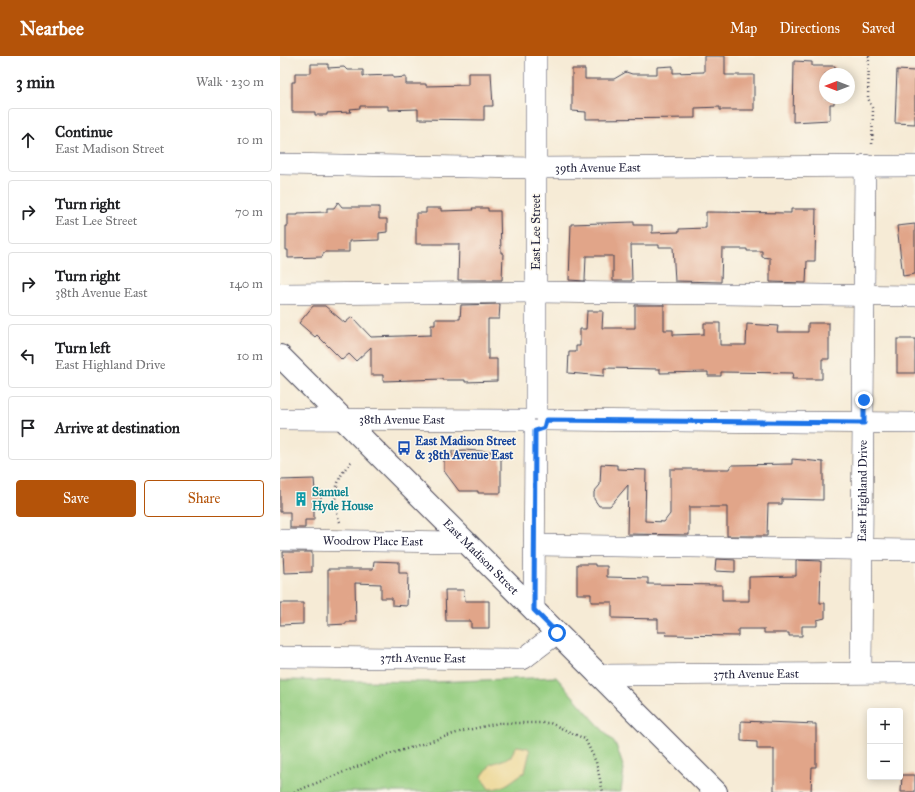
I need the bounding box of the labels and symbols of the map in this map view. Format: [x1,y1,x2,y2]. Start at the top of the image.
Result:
north arrow [819,68,855,104]
street label: 39th Avenue East [555,160,642,175]
street label: East Lee Street [529,193,543,270]
route end [855,391,873,409]
street label: 38th Avenue East [359,412,446,427]
place label: East Madison Street & 38th Avenue East [415,434,517,463]
bus stop icon: East Madison Street & 38th Avenue East [396,440,412,456]
street label: East Highland Drive [855,440,870,542]
place label: Samuel Hyde House [312,485,373,514]
building icon: Samuel Hyde House [293,491,309,507]
street label: East Madison Street [440,516,522,598]
street label: Woodrow Place East [323,533,424,549]
route start [548,624,566,642]
street label: 37th Avenue East [380,651,467,666]
street label: 37th Avenue East [713,667,800,681]

